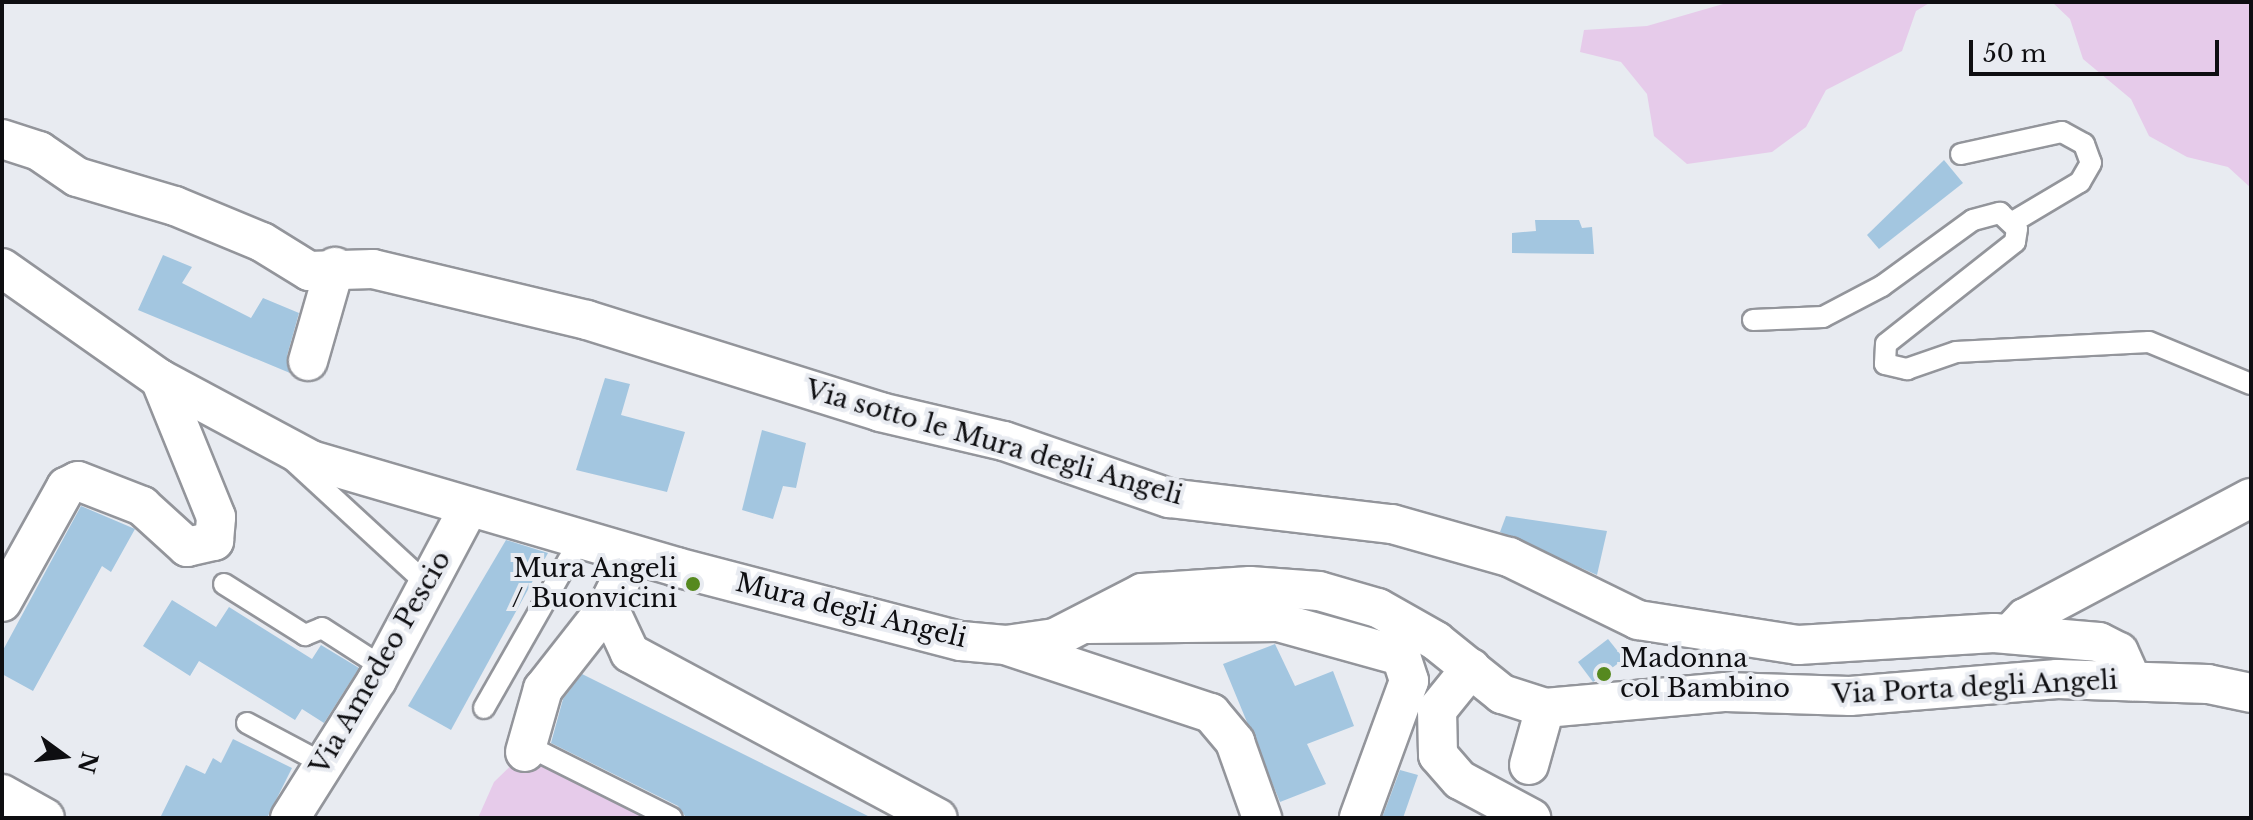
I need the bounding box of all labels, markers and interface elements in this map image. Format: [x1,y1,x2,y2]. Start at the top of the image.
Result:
scale bar [1973,24,2223,74]
text: 50 m [1983,39,2046,68]
street label: Via sotto le Mura degli Angeli [801,374,1187,512]
street label: Via Amedeo Pescio [304,545,458,781]
place label: Mura Angeli / Buonvicini [512,553,677,614]
street label: Mura degli Angeli [732,567,970,655]
marker: Mura Angeli / Buonvicini [684,575,702,593]
place label: Madonna col Bambino [1620,643,1790,704]
marker: Madonna col Bambino [1595,665,1613,683]
street label: Via Porta degli Angeli [1831,665,2119,711]
north arrow [24,716,104,796]
text: N [72,749,103,776]

